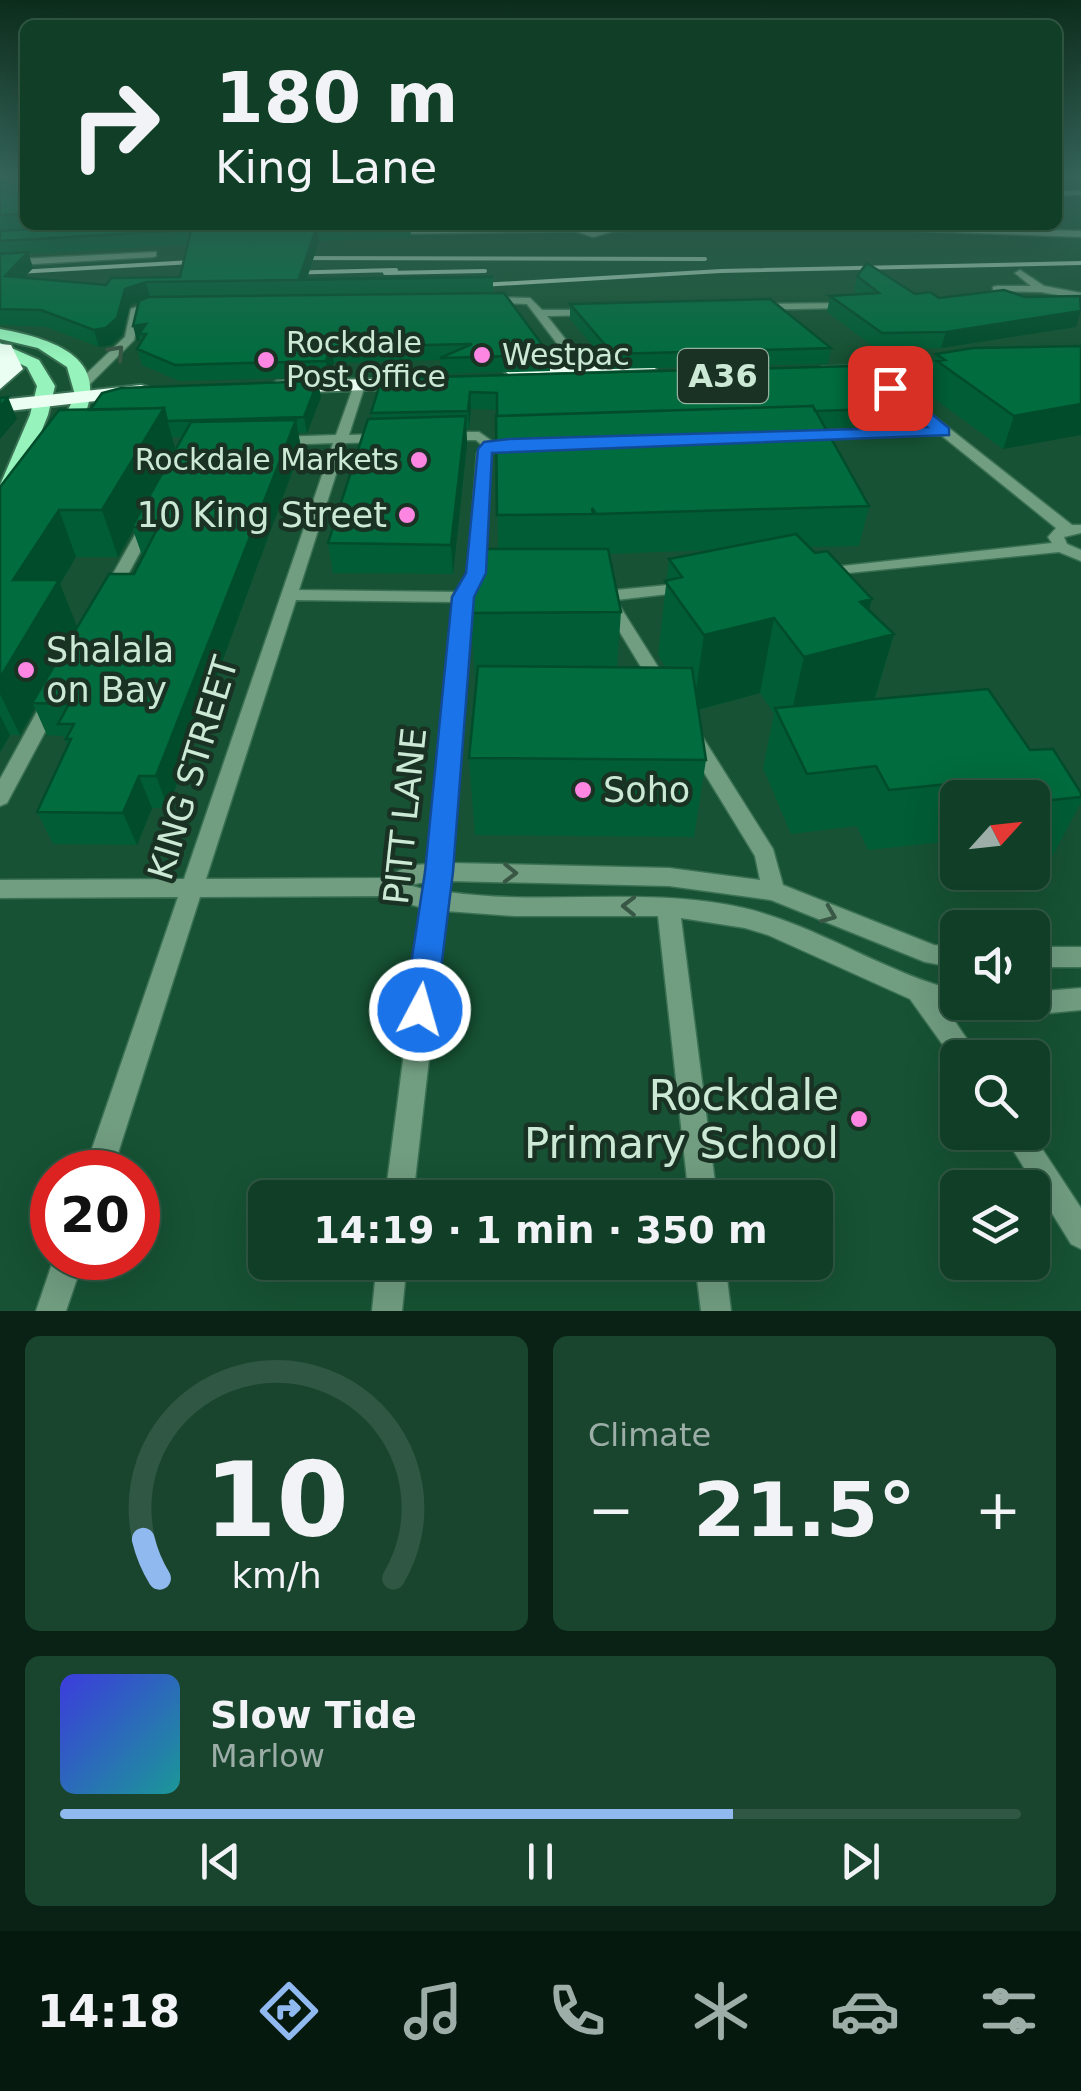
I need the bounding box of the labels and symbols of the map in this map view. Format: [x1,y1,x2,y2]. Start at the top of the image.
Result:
place label: Rockdale Post Office [286,325,446,394]
place label: Westpac [502,337,630,372]
marker: Westpac [471,344,493,366]
one-way arrow [105,346,123,364]
pin [848,346,933,431]
marker: Rockdale Post Office [255,349,277,371]
road number: A36 [678,349,768,403]
place label: Rockdale Markets [135,442,399,477]
marker: Rockdale Markets [408,449,430,471]
place label: 10 King Street [137,495,387,535]
marker: 10 King Street [396,504,418,526]
place label: Shalala on Bay [46,630,174,710]
street label: KING STREET [140,651,246,884]
marker: Shalala on Bay [15,659,37,681]
street label: PITT LANE [376,726,434,906]
place label: Soho [603,770,690,810]
marker: Soho [572,779,594,801]
north arrow [940,780,1050,890]
one-way arrow [503,863,519,884]
one-way arrow [621,896,637,917]
one-way arrow [820,903,837,923]
position arrow [368,958,472,1062]
place label: Rockdale Primary School [524,1071,839,1168]
marker: Rockdale Primary School [848,1108,870,1130]
speed limit sign: 20 [30,1150,160,1280]

